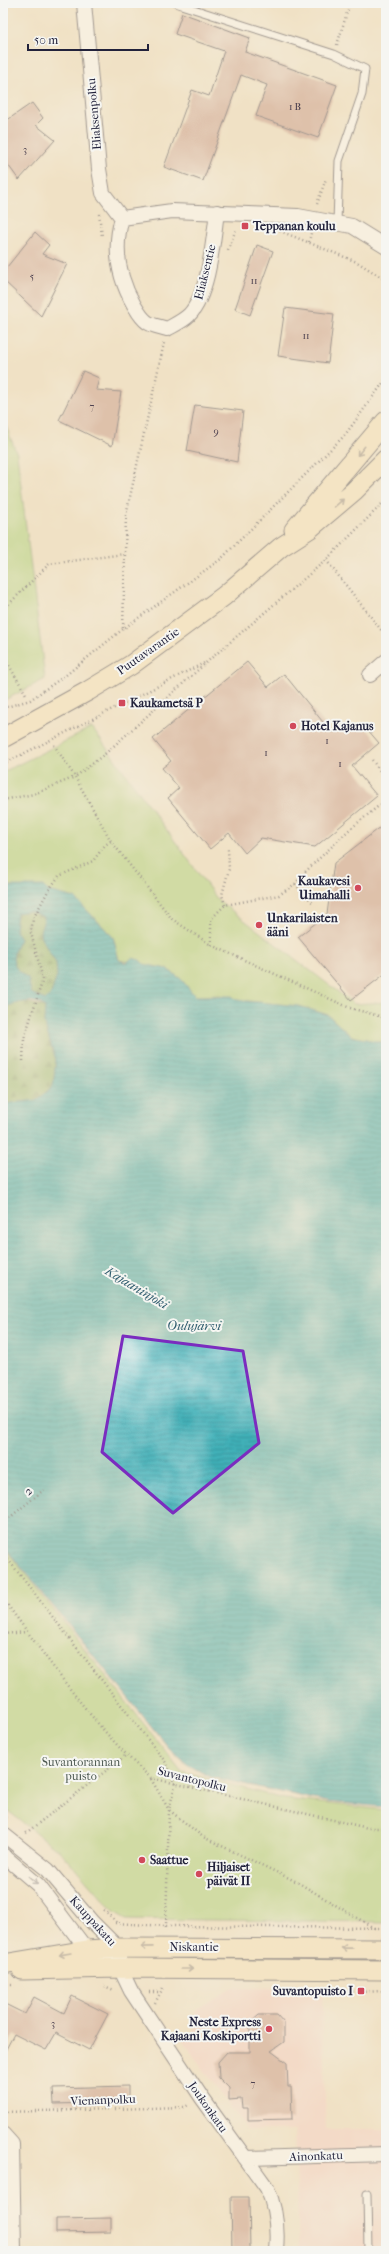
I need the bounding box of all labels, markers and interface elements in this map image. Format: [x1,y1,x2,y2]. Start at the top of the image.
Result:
scale bar [28,26,148,52]
text: 50 m [34,33,58,47]
street label: Eliaksenpolku [84,77,104,150]
house number: 1 B [289,101,301,113]
house number: 3 [23,144,27,156]
place label: Teppanan koulu [252,219,336,234]
marker: Teppanan koulu [240,221,250,231]
street label: Eliaksentie [191,243,219,301]
house number: 5 [30,271,34,283]
house number: 11 [250,275,258,287]
house number: 11 [302,330,310,342]
house number: 7 [90,401,95,413]
house number: 9 [213,426,219,438]
one-way arrow [357,446,366,456]
one-way arrow [334,499,344,508]
street label: Puutavarantie [114,624,182,678]
place label: Kaukametsä P [130,696,204,710]
marker: Kaukametsä P [117,698,127,708]
place label: Hotel Kajanus [301,719,374,733]
marker: Hotel Kajanus [288,721,298,731]
house number: 1 [325,735,329,747]
house number: 1 [264,747,268,759]
house number: 1 [338,758,342,770]
place label: Kaukavesi Uimahalli [298,874,350,902]
marker: Kaukavesi Uimahalli [353,883,363,893]
place label: Unkarilaisten ääni [266,911,339,939]
marker: Unkarilaisten ääni [254,920,264,930]
water label: Kajaaninjoki [102,1262,172,1313]
water label: Oulujärvi [167,1318,222,1333]
street label: 2 [21,1484,35,1498]
park label: Suvantorannan puisto [42,1755,120,1783]
street label: Suvantopolku [156,1764,228,1794]
place label: Saattue [150,1853,189,1867]
marker: Saattue [137,1855,147,1865]
place label: Hiljaiset päivät II [206,1860,251,1889]
marker: Hiljaiset päivät II [194,1869,204,1879]
one-way arrow [27,1876,38,1885]
street label: Kauppakatu [67,1893,119,1949]
street label: Niskantie [169,1940,219,1954]
one-way arrow [141,1943,154,1951]
one-way arrow [341,1944,354,1952]
one-way arrow [59,1950,72,1958]
one-way arrow [180,1965,193,1973]
place label: Suvantopuisto I [273,1984,353,1999]
marker: Suvantopuisto I [356,1986,366,1996]
place label: Neste Express Kajaani Koskiportti [161,2015,262,2044]
house number: 3 [51,2018,55,2030]
marker: Neste Express Kajaani Koskiportti [264,2024,274,2034]
street label: Joukonkatu [185,2078,231,2135]
house number: 7 [251,2078,256,2090]
street label: Vienanpolku [69,2092,136,2108]
street label: Ainonkatu [288,2148,343,2164]

